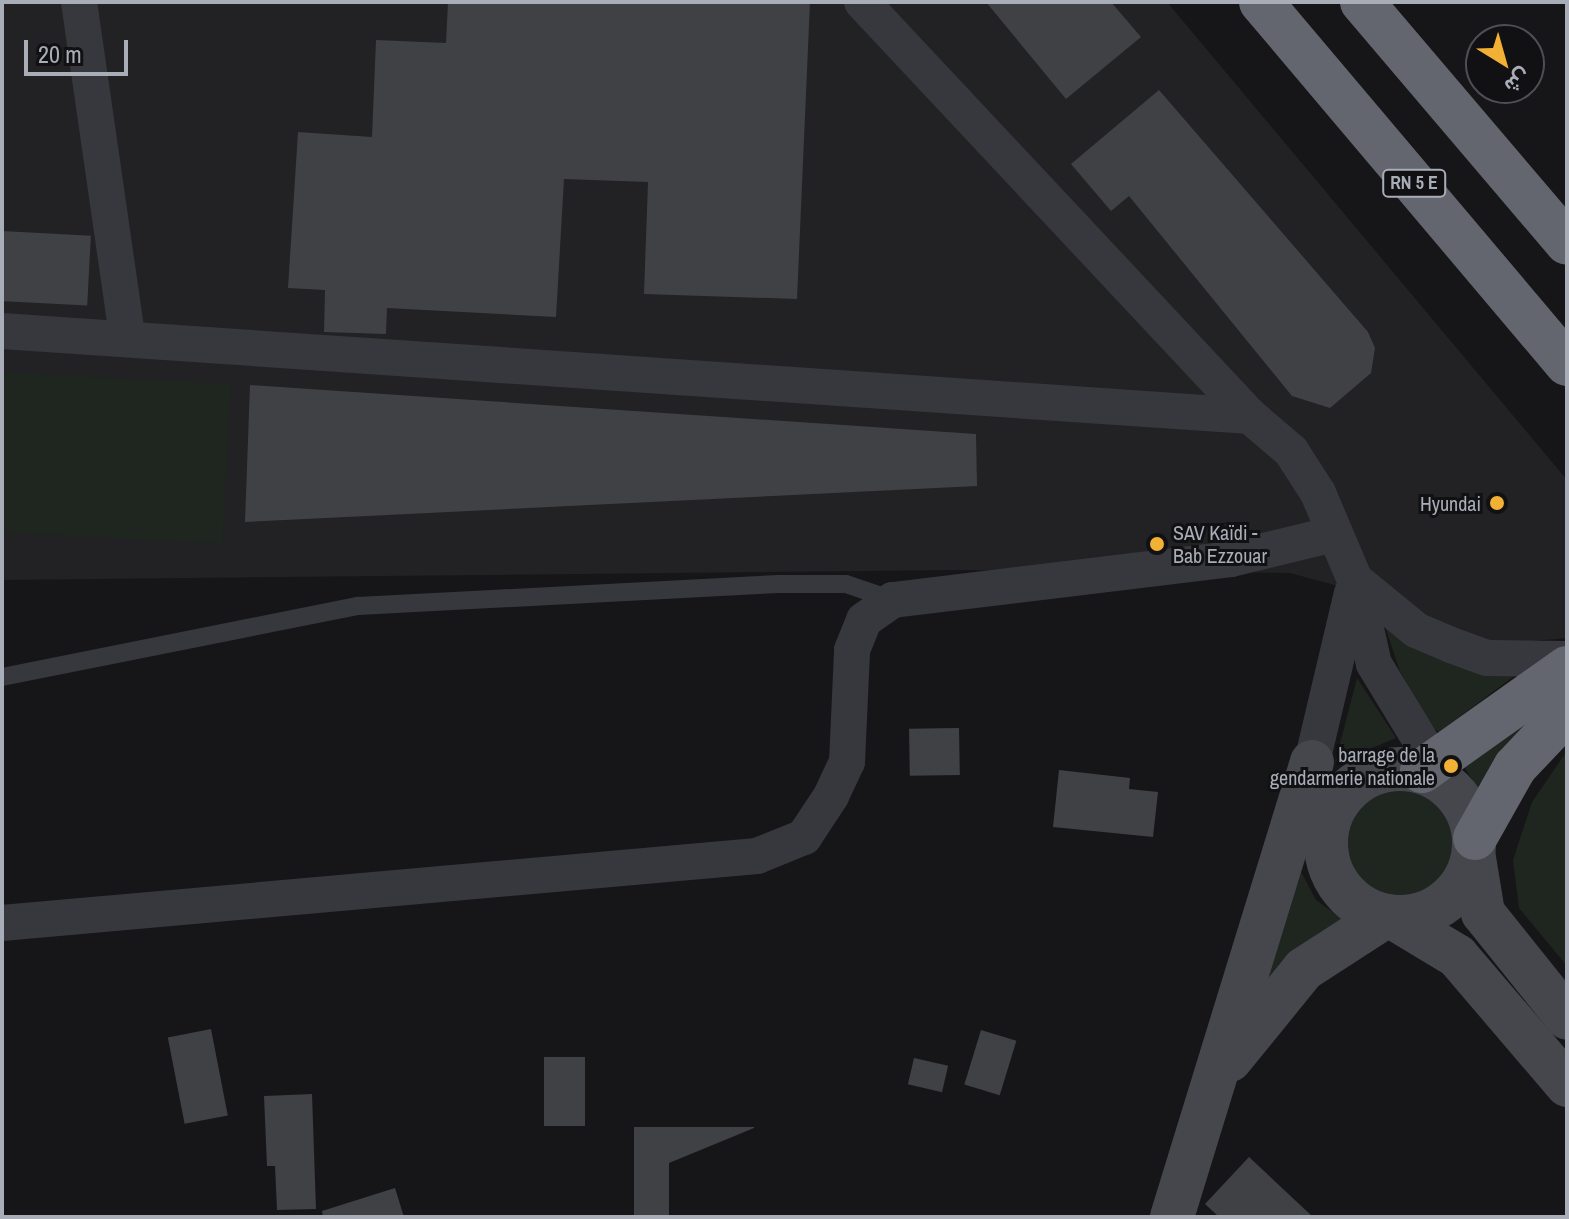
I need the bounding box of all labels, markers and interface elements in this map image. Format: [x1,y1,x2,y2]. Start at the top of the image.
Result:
scale bar [28,24,132,74]
north arrow [1465,24,1545,104]
text: 20 m [38,38,82,70]
text: ش [1499,62,1538,102]
road number: RN 5 E [1382,169,1446,197]
place label: Hyundai [1420,491,1481,515]
marker: Hyundai [1488,494,1506,512]
place label: SAV Kaïdi - Bab Ezzouar [1173,520,1267,567]
marker: SAV Kaïdi - Bab Ezzouar [1148,535,1166,553]
place label: barrage de la gendarmerie nationale [1270,742,1435,789]
marker: barrage de la gendarmerie nationale [1442,757,1460,775]

